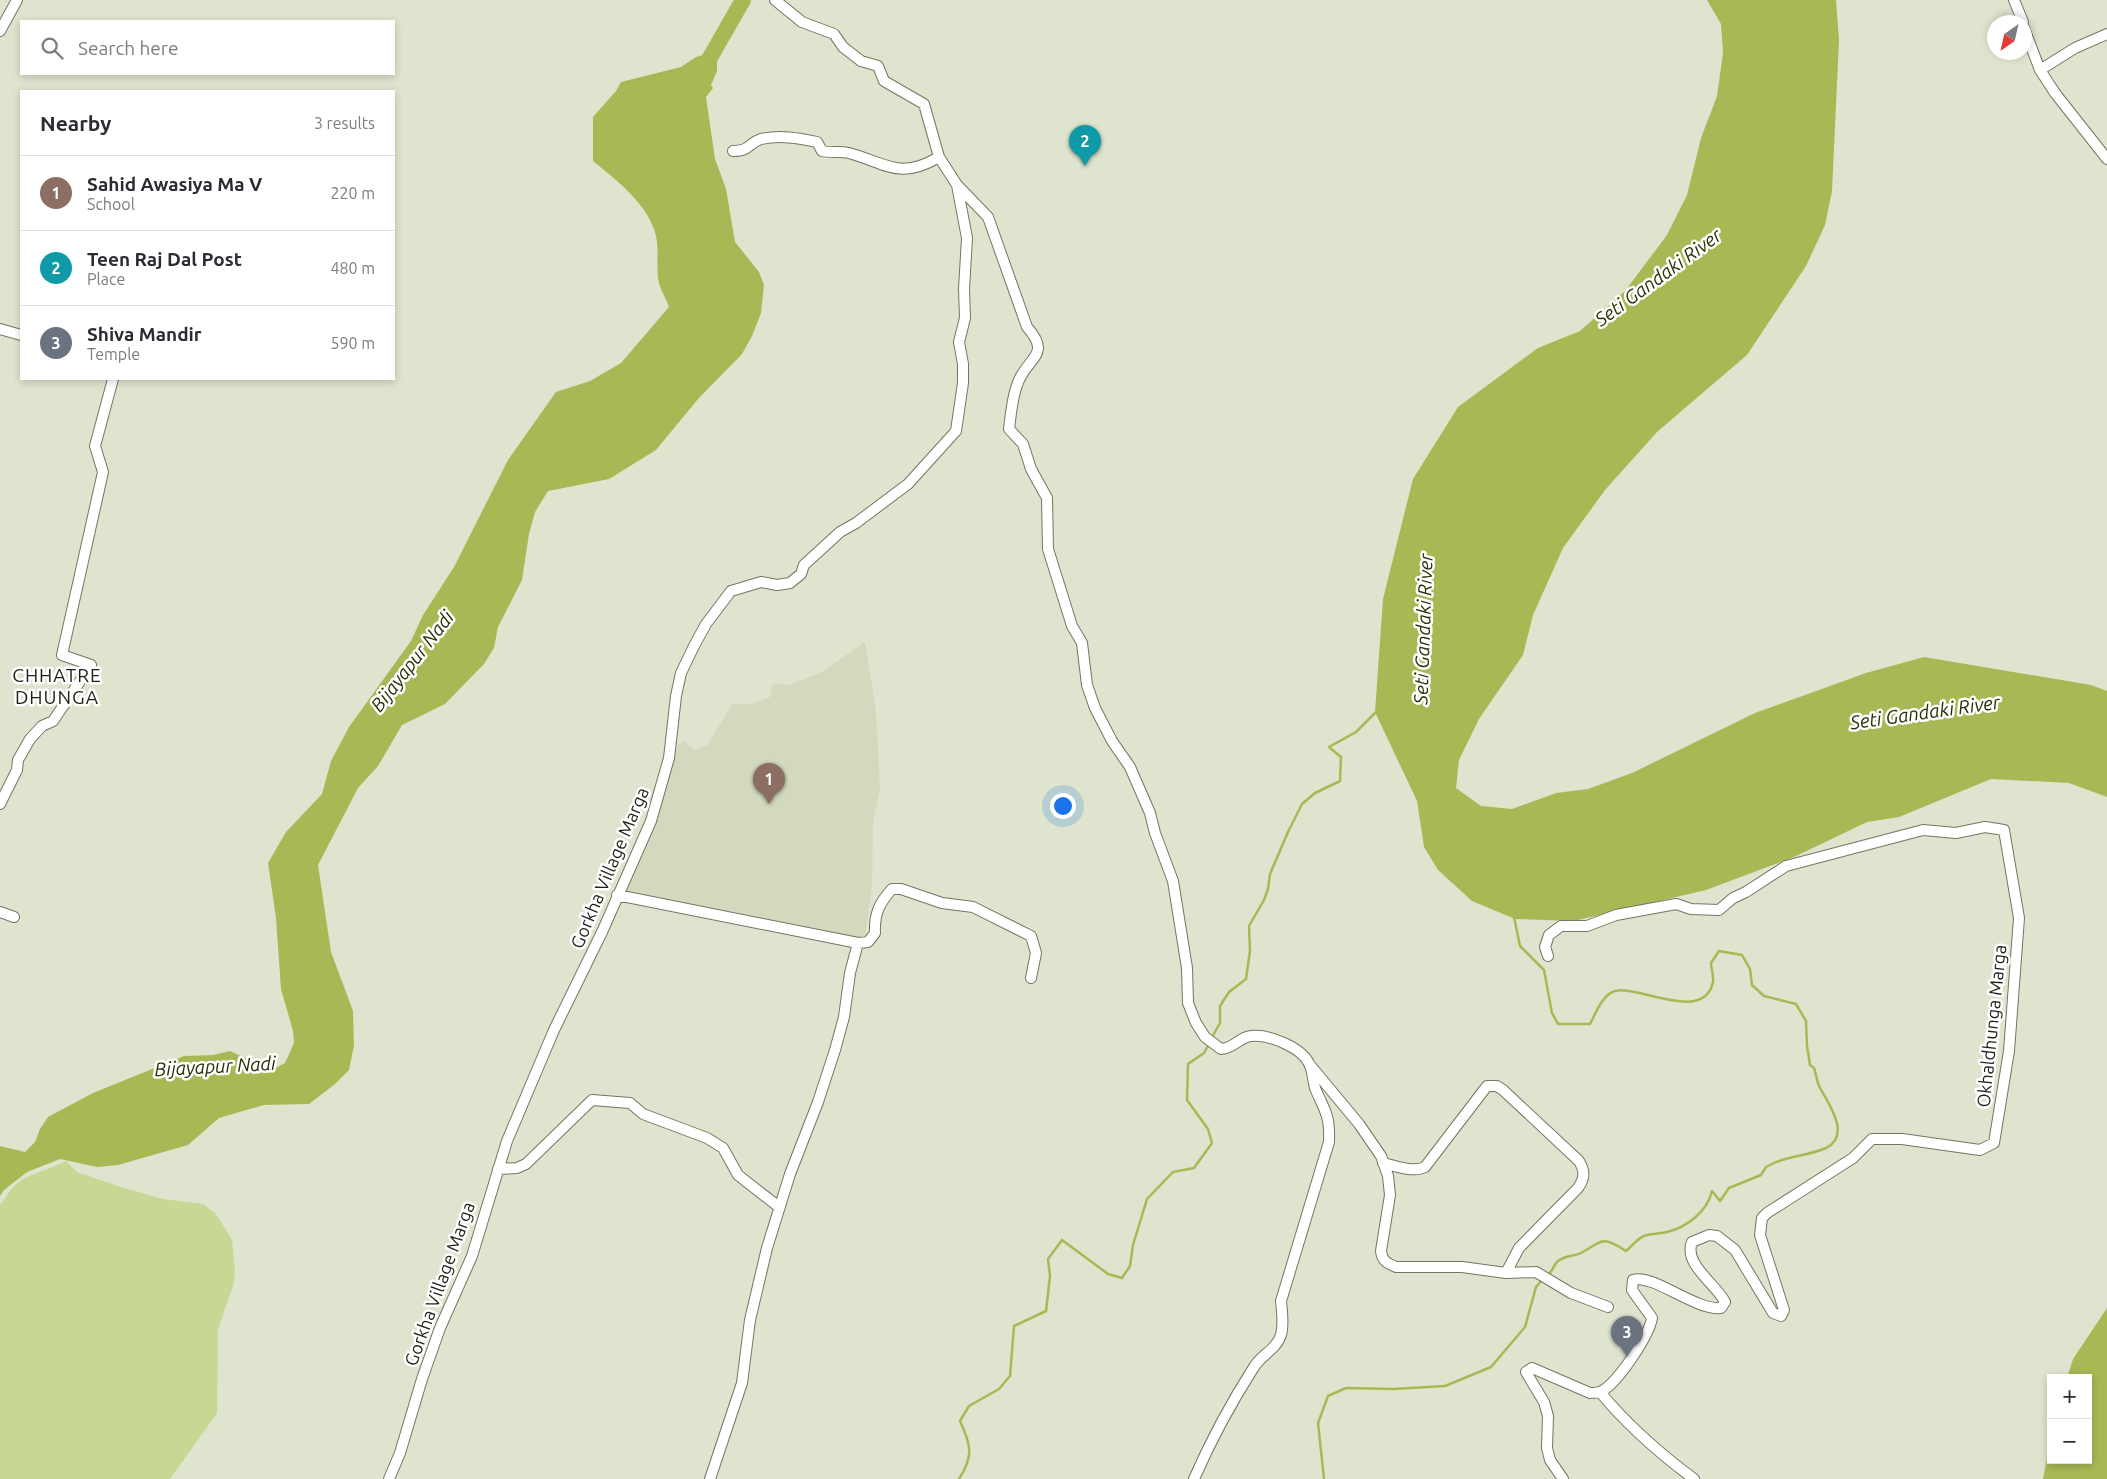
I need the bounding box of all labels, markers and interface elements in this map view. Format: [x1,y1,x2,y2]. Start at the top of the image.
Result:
north arrow [1987,15,2032,60]
search box [20,20,395,75]
icon: search [38,34,66,62]
text: Search here [78,37,178,59]
text: Nearby [40,111,111,135]
text: 3 results [314,114,375,132]
pin: 2 [1069,125,1101,166]
text: Sahid Awasiya Ma V [87,173,262,195]
text: 1 [51,184,61,202]
text: 220 m [330,184,375,202]
text: School [87,195,135,213]
water label: Seti Gandaki River [1590,223,1726,331]
text: Teen Raj Dal Post [87,248,242,270]
text: 2 [51,259,61,277]
text: 480 m [330,259,375,277]
text: Place [87,270,125,288]
text: Shiva Mandir [87,323,202,345]
text: 3 [51,334,61,352]
text: 590 m [330,334,375,352]
text: Temple [87,345,140,363]
water label: Seti Gandaki River [1409,552,1437,706]
water label: Bijayapur Nadi [366,605,459,716]
district label: CHHATRE DHUNGA [12,664,102,708]
water label: Seti Gandaki River [1848,690,2002,734]
pin: 1 [753,763,785,804]
street label: Gorkha Village Marga [566,784,652,951]
your location [1050,793,1076,819]
street label: Okhaldhunga Marga [1973,943,2010,1108]
water label: Bijayapur Nadi [154,1052,277,1080]
street label: Gorkha Village Marga [400,1199,478,1368]
pin: 3 [1611,1316,1643,1357]
map controls [2047,1374,2092,1464]
button: + [2047,1374,2092,1419]
button: − [2047,1419,2092,1464]

